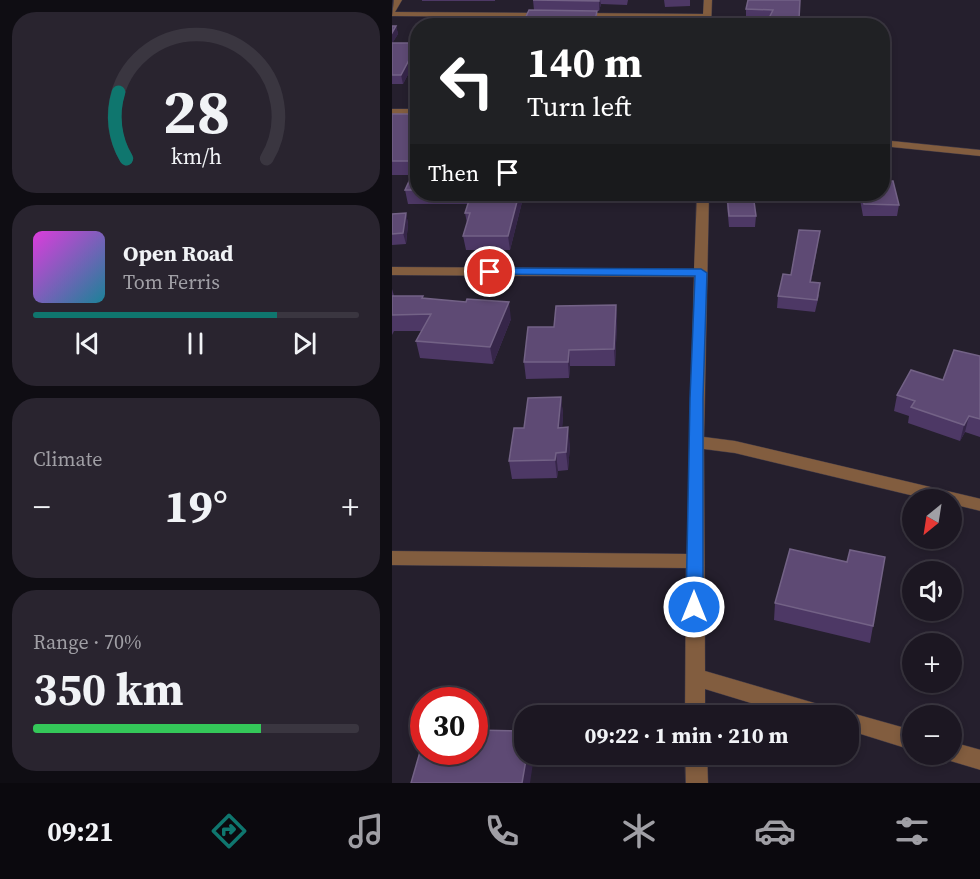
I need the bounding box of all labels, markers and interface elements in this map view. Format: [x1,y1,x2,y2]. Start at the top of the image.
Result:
text: 140 m [527,33,642,91]
icon: left [428,42,506,120]
text: 28 [162,69,230,155]
text: Turn left [527,88,631,125]
text: km/h [170,143,222,172]
icon: arrive [491,156,524,189]
text: Then [428,158,479,188]
text: Open Road [123,238,233,268]
pin [464,246,515,297]
icon: arrive [473,255,506,288]
text: Tom Ferris [123,268,220,296]
icon: previous [71,327,104,360]
icon: pause [179,327,212,360]
icon: next [288,327,321,360]
text: Climate [33,445,102,473]
text: 19° [164,475,228,537]
text: − [33,484,51,529]
text: + [341,484,359,529]
north arrow [902,489,962,549]
map controls [902,489,962,765]
button: sound [902,561,962,621]
position arrow [662,575,726,639]
text: Range · 70% [33,628,142,656]
button: + [902,633,962,693]
text: 350 km [33,658,184,720]
speed limit sign: 30 [410,687,488,765]
button: − [902,705,962,765]
text: 09:22 · 1 min · 210 m [585,720,788,750]
icon: directions [208,810,250,852]
icon: music [345,810,387,852]
icon: phone [481,810,523,852]
icon: climate [618,810,660,852]
icon: car [754,810,796,852]
icon: filters [891,810,933,852]
text: 09:21 [47,813,114,850]

